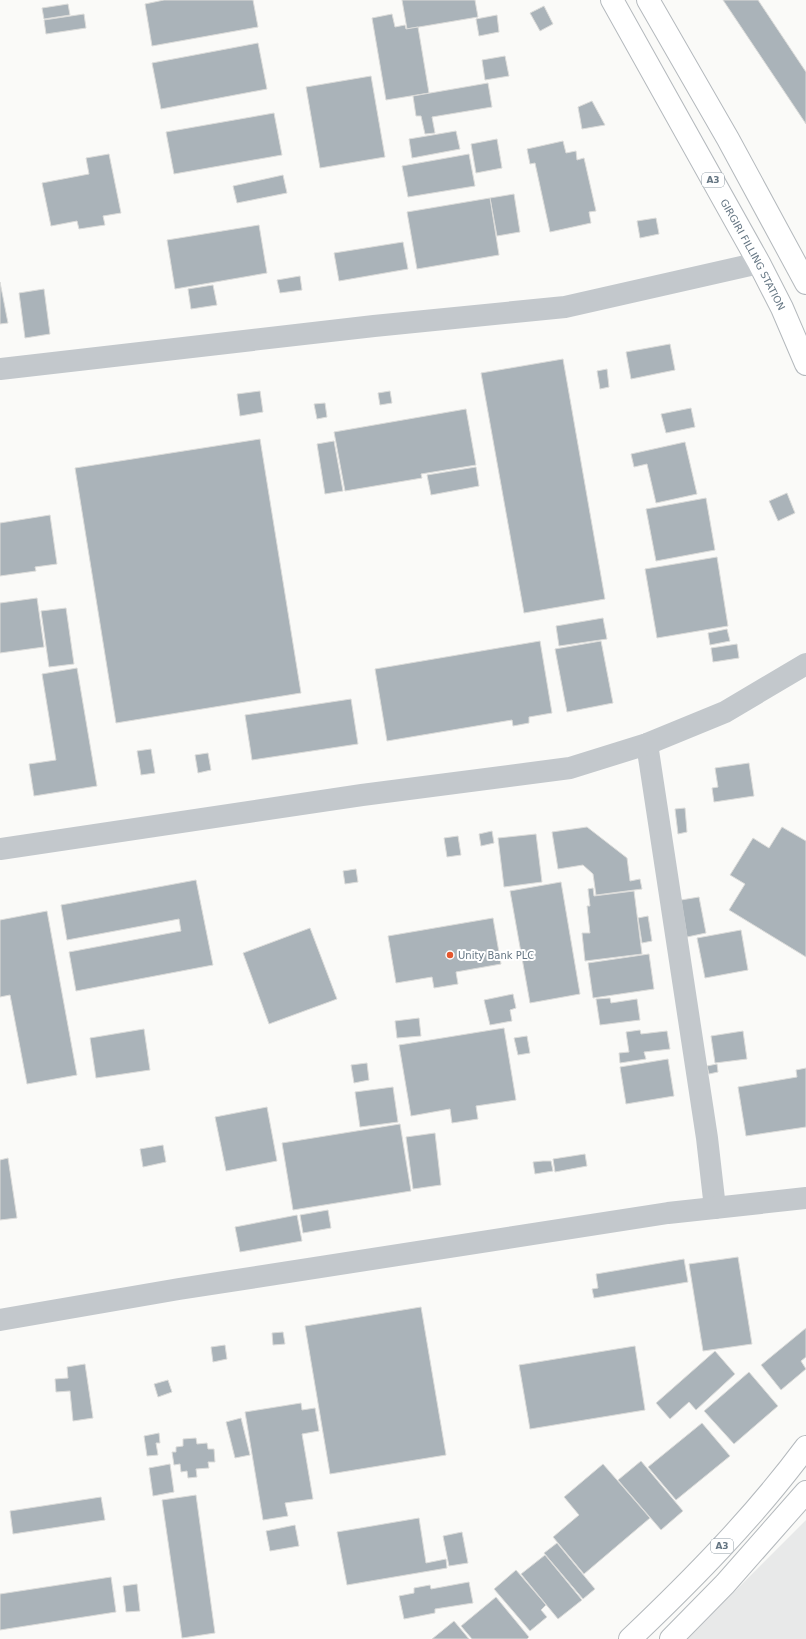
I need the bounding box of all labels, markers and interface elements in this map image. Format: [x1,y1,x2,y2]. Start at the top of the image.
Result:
road number: A3 [702,173,724,187]
street label: GIRGIRI FILLING STATION [719,197,788,312]
marker: Unity Bank PLC [445,950,455,960]
place label: Unity Bank PLC [458,950,534,961]
road number: A3 [711,1539,733,1553]

